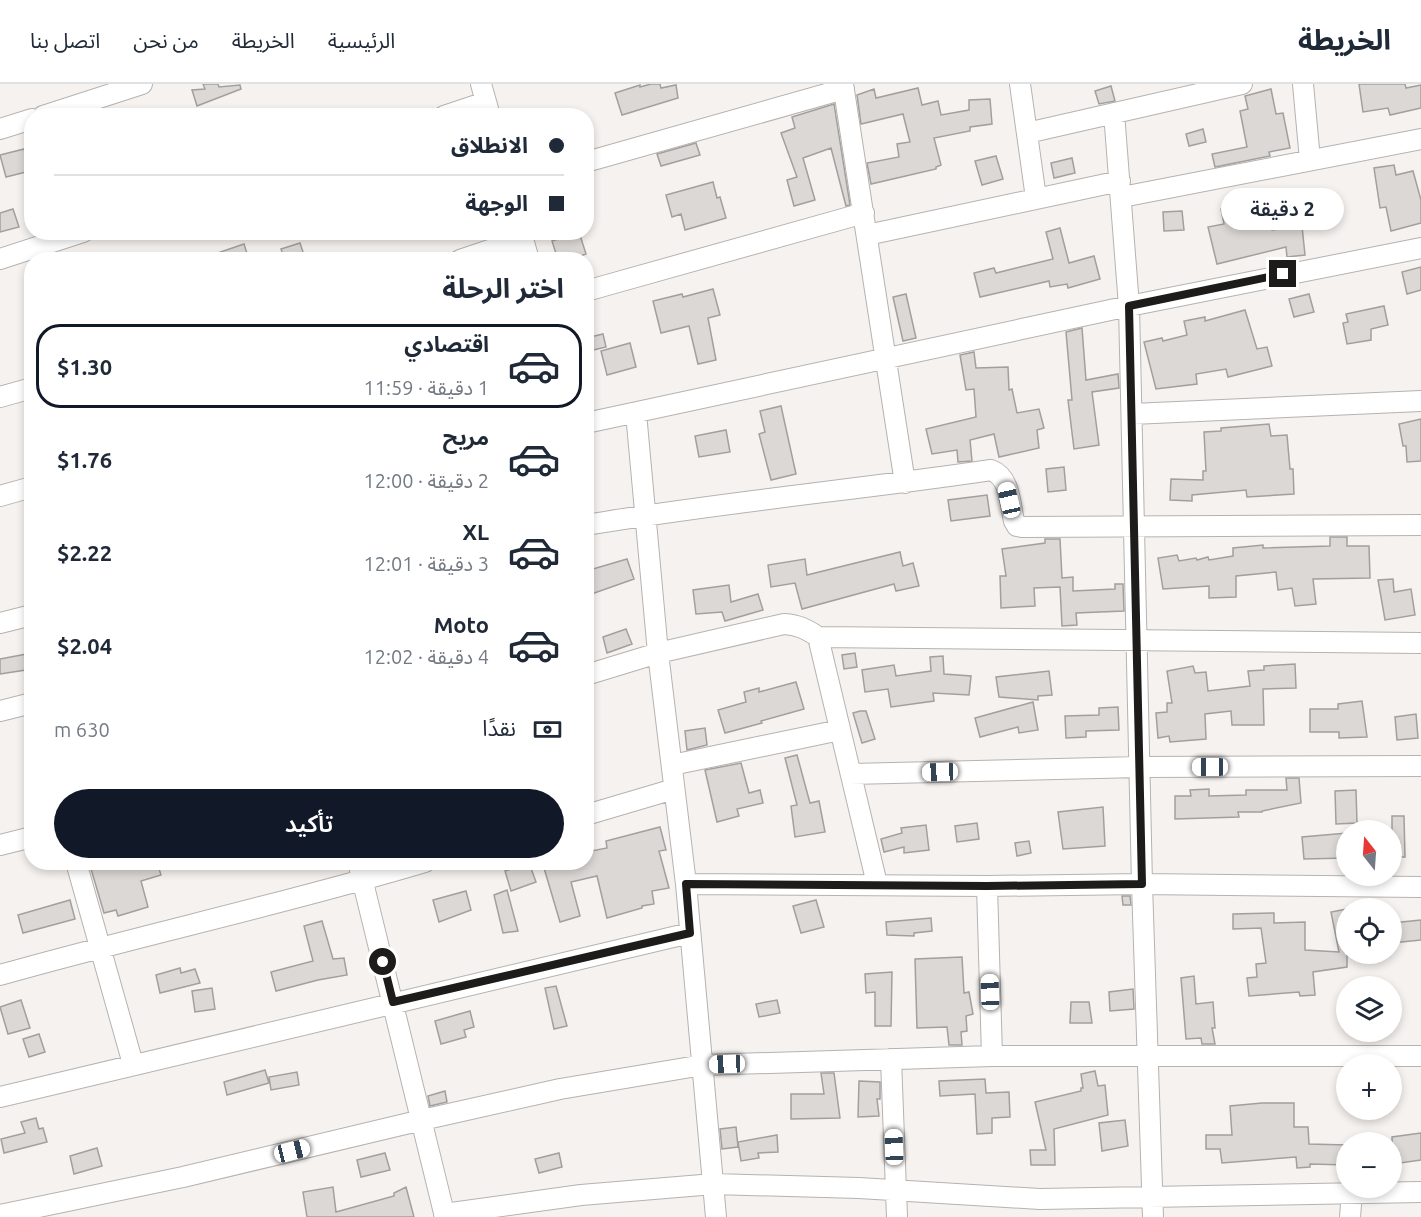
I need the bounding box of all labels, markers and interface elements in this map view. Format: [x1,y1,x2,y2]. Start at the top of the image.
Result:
text: الخريطة [1298,24,1391,55]
text: اتصل بنا [30,28,100,52]
text: من نحن [133,28,199,52]
text: الخريطة [232,28,295,52]
text: الرئيسية [328,28,395,52]
text: الانطلاق [451,132,528,157]
callout: 2 دقيقة [1222,187,1344,229]
text: الوجهة [465,190,528,215]
text: 2 دقيقة [1250,197,1315,220]
route end [1269,260,1296,287]
text: اختر الرحلة [442,273,564,303]
text: اقتصادي [404,331,489,356]
icon: car [507,339,561,393]
text: $1.30 [57,354,112,379]
text: 1 دقيقة · 11:59 [363,376,489,399]
text: مريح [443,424,489,449]
icon: car [507,432,561,486]
text: $1.76 [57,447,112,472]
text: 2 دقيقة · 12:00 [363,469,489,492]
car [996,480,1022,520]
text: XL [462,519,489,544]
icon: car [507,525,561,579]
text: $2.22 [57,540,112,565]
text: 3 دقيقة · 12:01 [363,552,489,575]
text: Moto [434,612,489,637]
icon: car [507,618,561,672]
text: $2.04 [57,633,112,658]
text: 4 دقيقة · 12:02 [363,645,489,668]
icon: cash [531,713,564,746]
text: نقدًا [482,715,516,740]
text: 630 m [54,718,110,741]
car [1192,758,1228,776]
car [922,762,958,782]
button: تأكيد [54,789,564,858]
north arrow [1336,820,1402,886]
map controls [1336,820,1402,1198]
button: locate [1336,898,1402,964]
route start [369,948,396,975]
car [980,974,1000,1010]
button: layers [1336,976,1402,1042]
car [709,1054,745,1074]
button: + [1336,1054,1402,1120]
car [884,1129,904,1165]
button: − [1336,1132,1402,1198]
car [272,1138,312,1164]

